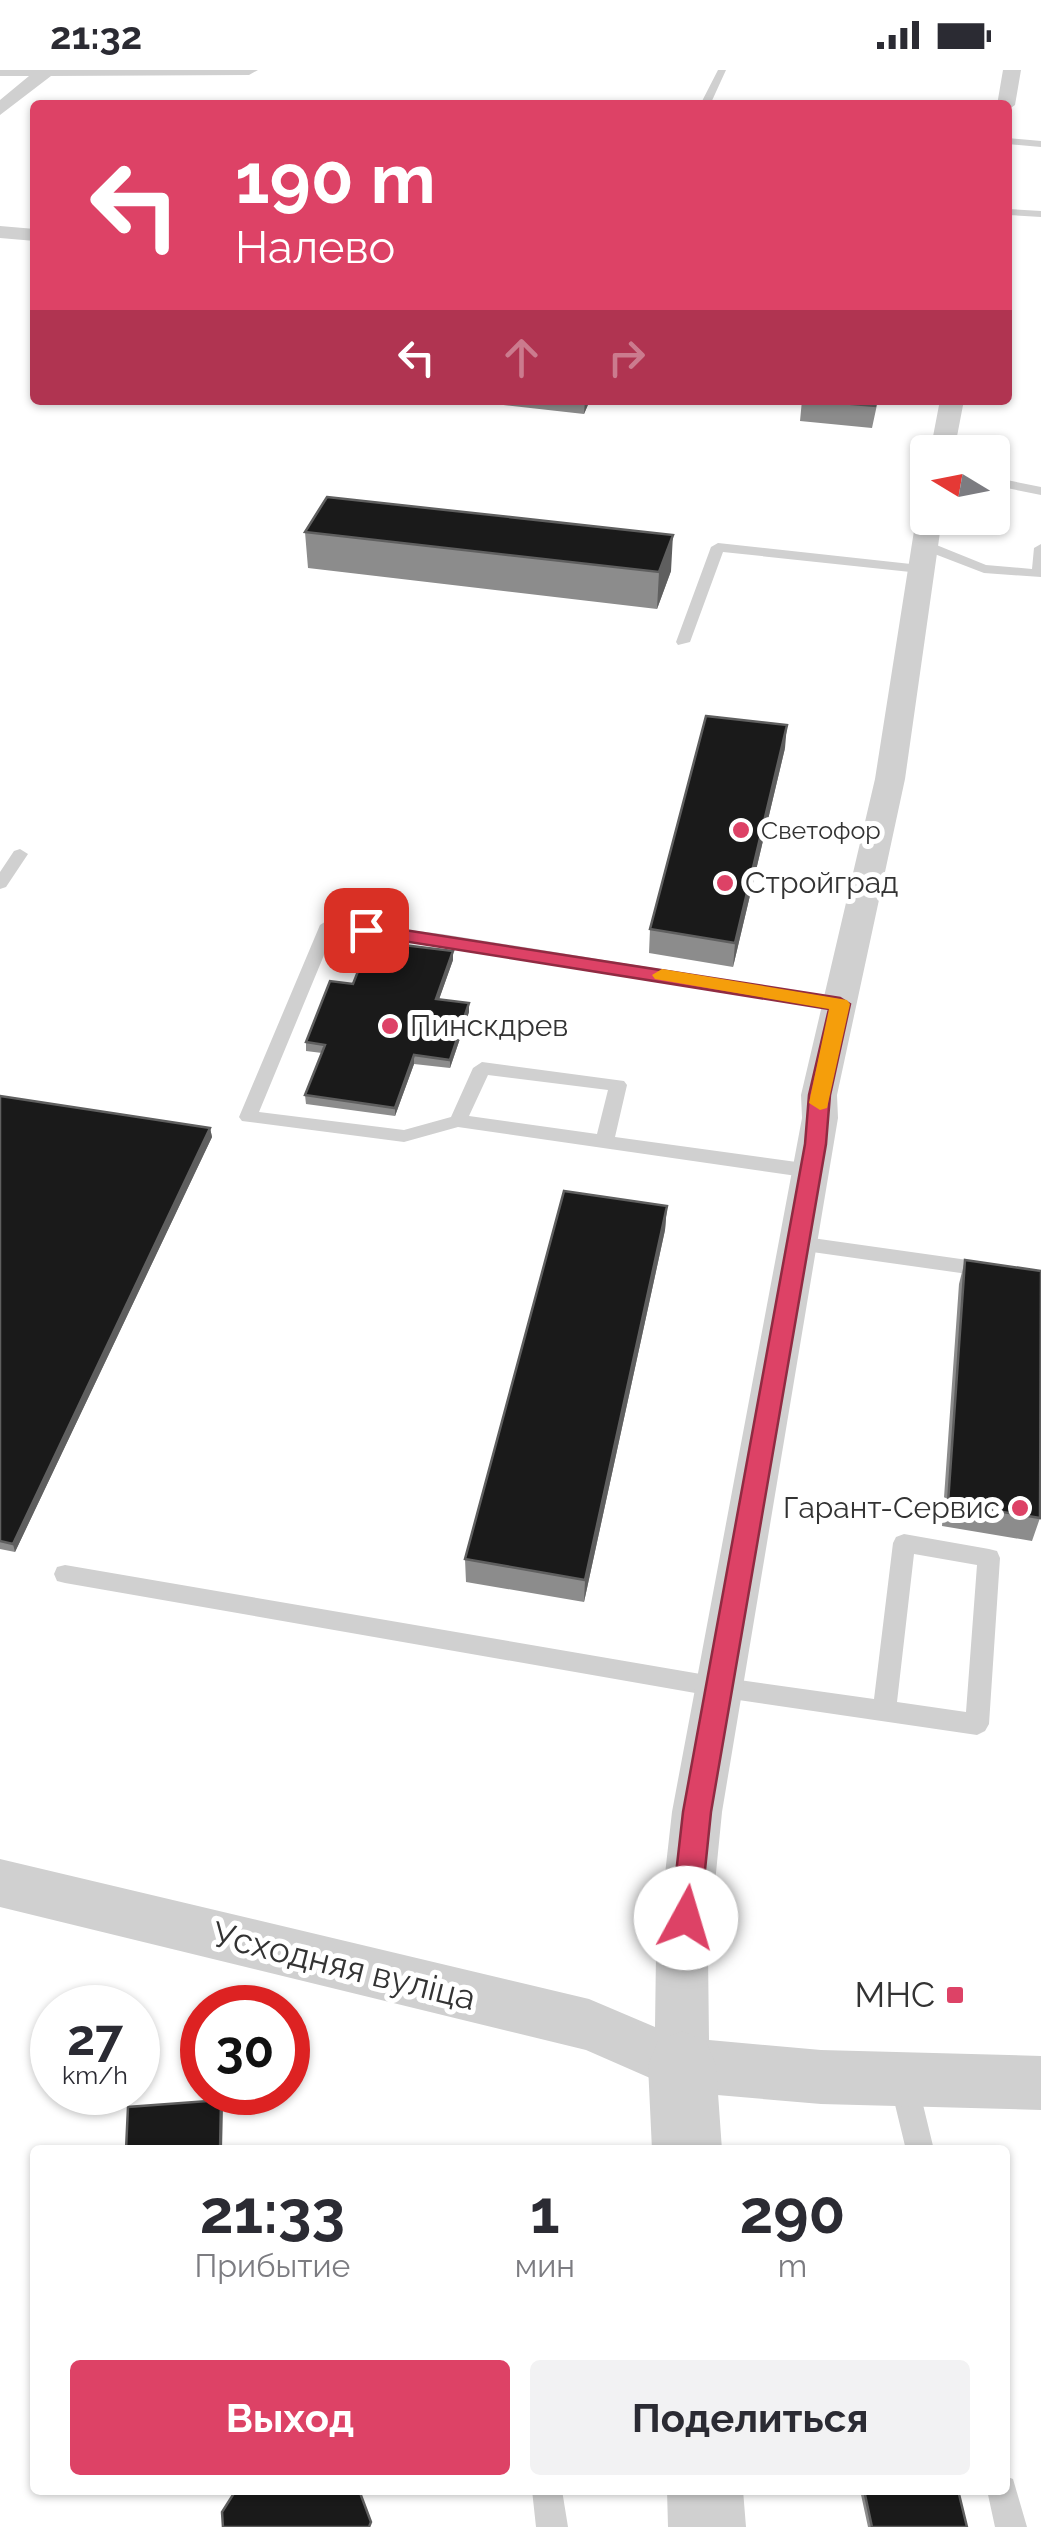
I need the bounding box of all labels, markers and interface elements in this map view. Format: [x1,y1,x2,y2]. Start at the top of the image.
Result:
text: 21:32 [50,13,142,58]
text: 190 m [235,137,436,219]
icon: left [70,140,200,270]
text: Налево [235,221,395,274]
icon: left [389,330,444,385]
icon: ahead [494,330,549,385]
icon: right [599,330,654,385]
north arrow [910,435,1010,535]
map controls [910,435,1010,535]
place label: Светофор [761,815,881,845]
marker: Светофор [730,819,752,841]
place label: Стройград [745,865,898,900]
marker: Стройград [714,872,736,894]
pin [324,888,409,973]
icon: arrive [339,903,394,958]
place label: Пинскдрев [410,1008,568,1043]
marker: Пинскдрев [379,1015,401,1037]
place label: Гарант-Сервис [783,1490,1000,1525]
marker: Гарант-Сервис [1009,1497,1031,1519]
position arrow [634,1866,738,1970]
street label: Усходняя вуліца [208,1913,480,2018]
place label: МНС [854,1974,935,2015]
marker: МНС [944,1984,966,2006]
speed limit sign: 30 [180,1985,310,2115]
text: 27 [67,2008,123,2067]
text: km/h [62,2060,128,2090]
text: 21:33 [200,2177,345,2247]
text: 1 [530,2177,560,2247]
text: 290 [739,2177,845,2247]
text: Прибытие [195,2247,350,2284]
text: мин [515,2247,575,2284]
text: m [778,2247,807,2284]
button: Выход [70,2360,510,2475]
button: Поделиться [530,2360,970,2475]

